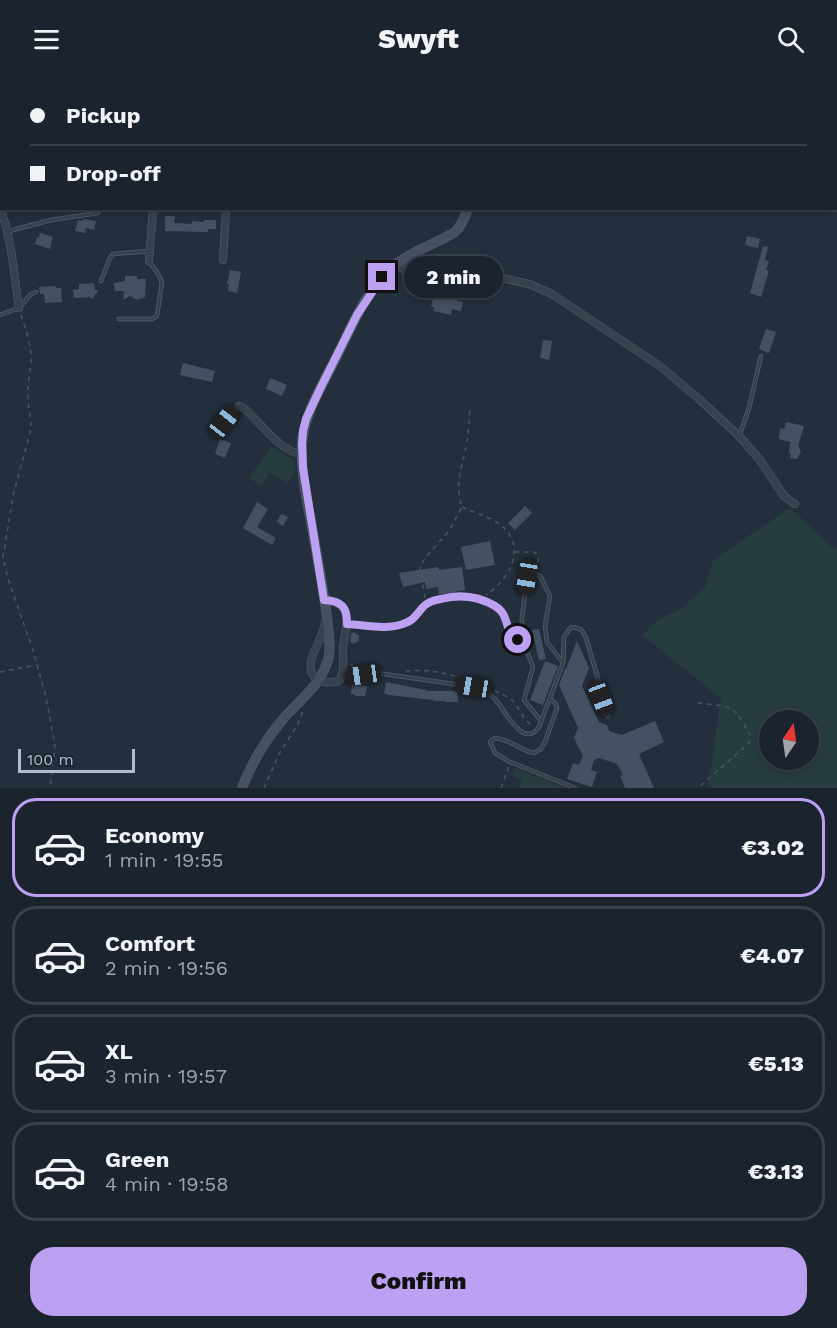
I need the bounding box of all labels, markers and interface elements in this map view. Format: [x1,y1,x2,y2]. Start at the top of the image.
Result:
icon: menu [30,23,63,56]
text: Swyft [378,23,459,55]
icon: search [774,23,807,56]
text: Pickup [66,103,141,128]
text: Drop-off [66,161,161,186]
callout: 2 min [403,256,502,298]
route end [368,263,395,290]
text: 2 min [426,265,481,289]
car [206,402,242,442]
car [515,558,539,596]
route start [504,626,531,653]
car [344,664,382,686]
car [455,675,493,699]
car [586,678,616,718]
north arrow [759,710,819,770]
map controls [759,710,819,770]
scale bar [18,746,135,774]
text: 100 m [27,750,74,769]
icon: car [33,821,87,875]
text: Economy [105,823,204,848]
text: €3.02 [741,835,804,860]
text: 1 min · 19:55 [105,848,223,872]
icon: car [33,929,87,983]
text: Comfort [105,931,195,956]
text: €4.07 [740,943,804,968]
text: 2 min · 19:56 [105,956,228,980]
icon: car [33,1037,87,1091]
text: XL [105,1039,133,1064]
text: €5.13 [748,1051,804,1076]
text: 3 min · 19:57 [105,1064,227,1088]
icon: car [33,1145,87,1199]
text: Green [105,1147,169,1172]
text: €3.13 [748,1159,804,1184]
text: 4 min · 19:58 [105,1172,229,1196]
button: Confirm [30,1247,807,1316]

